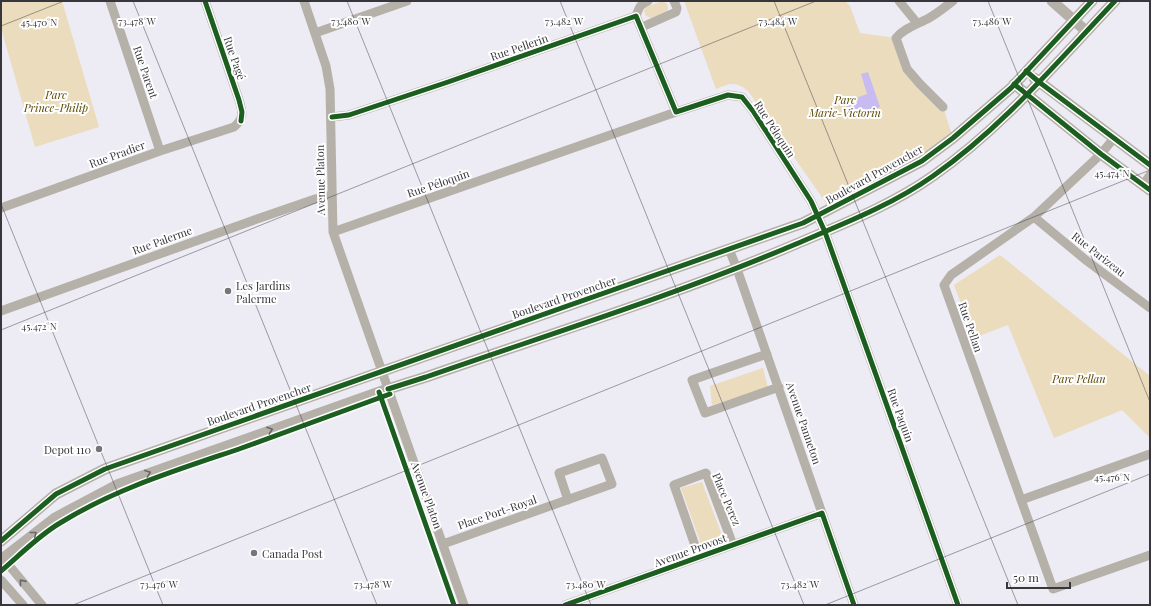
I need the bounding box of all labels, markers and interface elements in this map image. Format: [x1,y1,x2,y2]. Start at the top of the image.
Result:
text: 73.478°W [118,14,157,28]
text: 73.480°W [331,14,372,28]
text: 73.482°W [545,14,584,28]
text: 73.484°W [759,14,798,28]
text: 73.486°W [973,14,1012,28]
text: 45.470°N [21,15,57,29]
street label: Rue Pellerin [488,30,550,64]
street label: Rue Pagé [221,34,250,82]
street label: Rue Parent [130,44,162,100]
park label: Parc Prince-Philip [23,87,88,115]
park label: Parc Marie-Victorin [808,92,881,120]
street label: Rue Péloquin [751,98,799,161]
street label: Rue Pradier [87,137,147,171]
street label: Boulevard Provencher [823,141,925,207]
street label: Avenue Platon [312,144,328,216]
street label: Rue Péloquin [405,165,472,201]
text: 45.474°N [1094,166,1130,180]
street label: Rue Palerme [130,222,194,258]
street label: Rue Parizeau [1069,228,1129,280]
street label: Boulevard Provencher [510,272,618,322]
place label: Les Jardins Palerme [236,278,290,306]
marker: Les Jardins Palerme [223,286,233,296]
street label: Rue Pellan [955,300,987,354]
text: 45.472°N [21,319,57,333]
park label: Parc Pellan [1051,371,1106,386]
street label: Boulevard Provencher [205,379,313,429]
street label: Avenue Panneton [783,379,825,467]
street label: Rue Paquin [884,386,918,444]
one-way arrow [267,426,274,435]
place label: Depot 110 [44,442,91,457]
marker: Depot 110 [94,444,104,454]
street label: Avenue Platon [408,458,446,531]
one-way arrow [144,470,151,478]
street label: Place Perez [709,470,745,528]
text: 45.476°N [1094,470,1130,484]
street label: Place Port-Royal [456,491,538,533]
street label: Avenue Provost [651,530,728,570]
one-way arrow [29,532,36,539]
place label: Canada Post [262,546,323,561]
marker: Canada Post [249,548,259,558]
scale bar [1007,564,1070,590]
text: 50 m [1013,569,1039,585]
text: 73.476°W [140,577,179,591]
text: 73.478°W [354,577,393,591]
text: 73.480°W [566,577,607,591]
text: 73.482°W [781,577,820,591]
one-way arrow [20,579,27,586]

